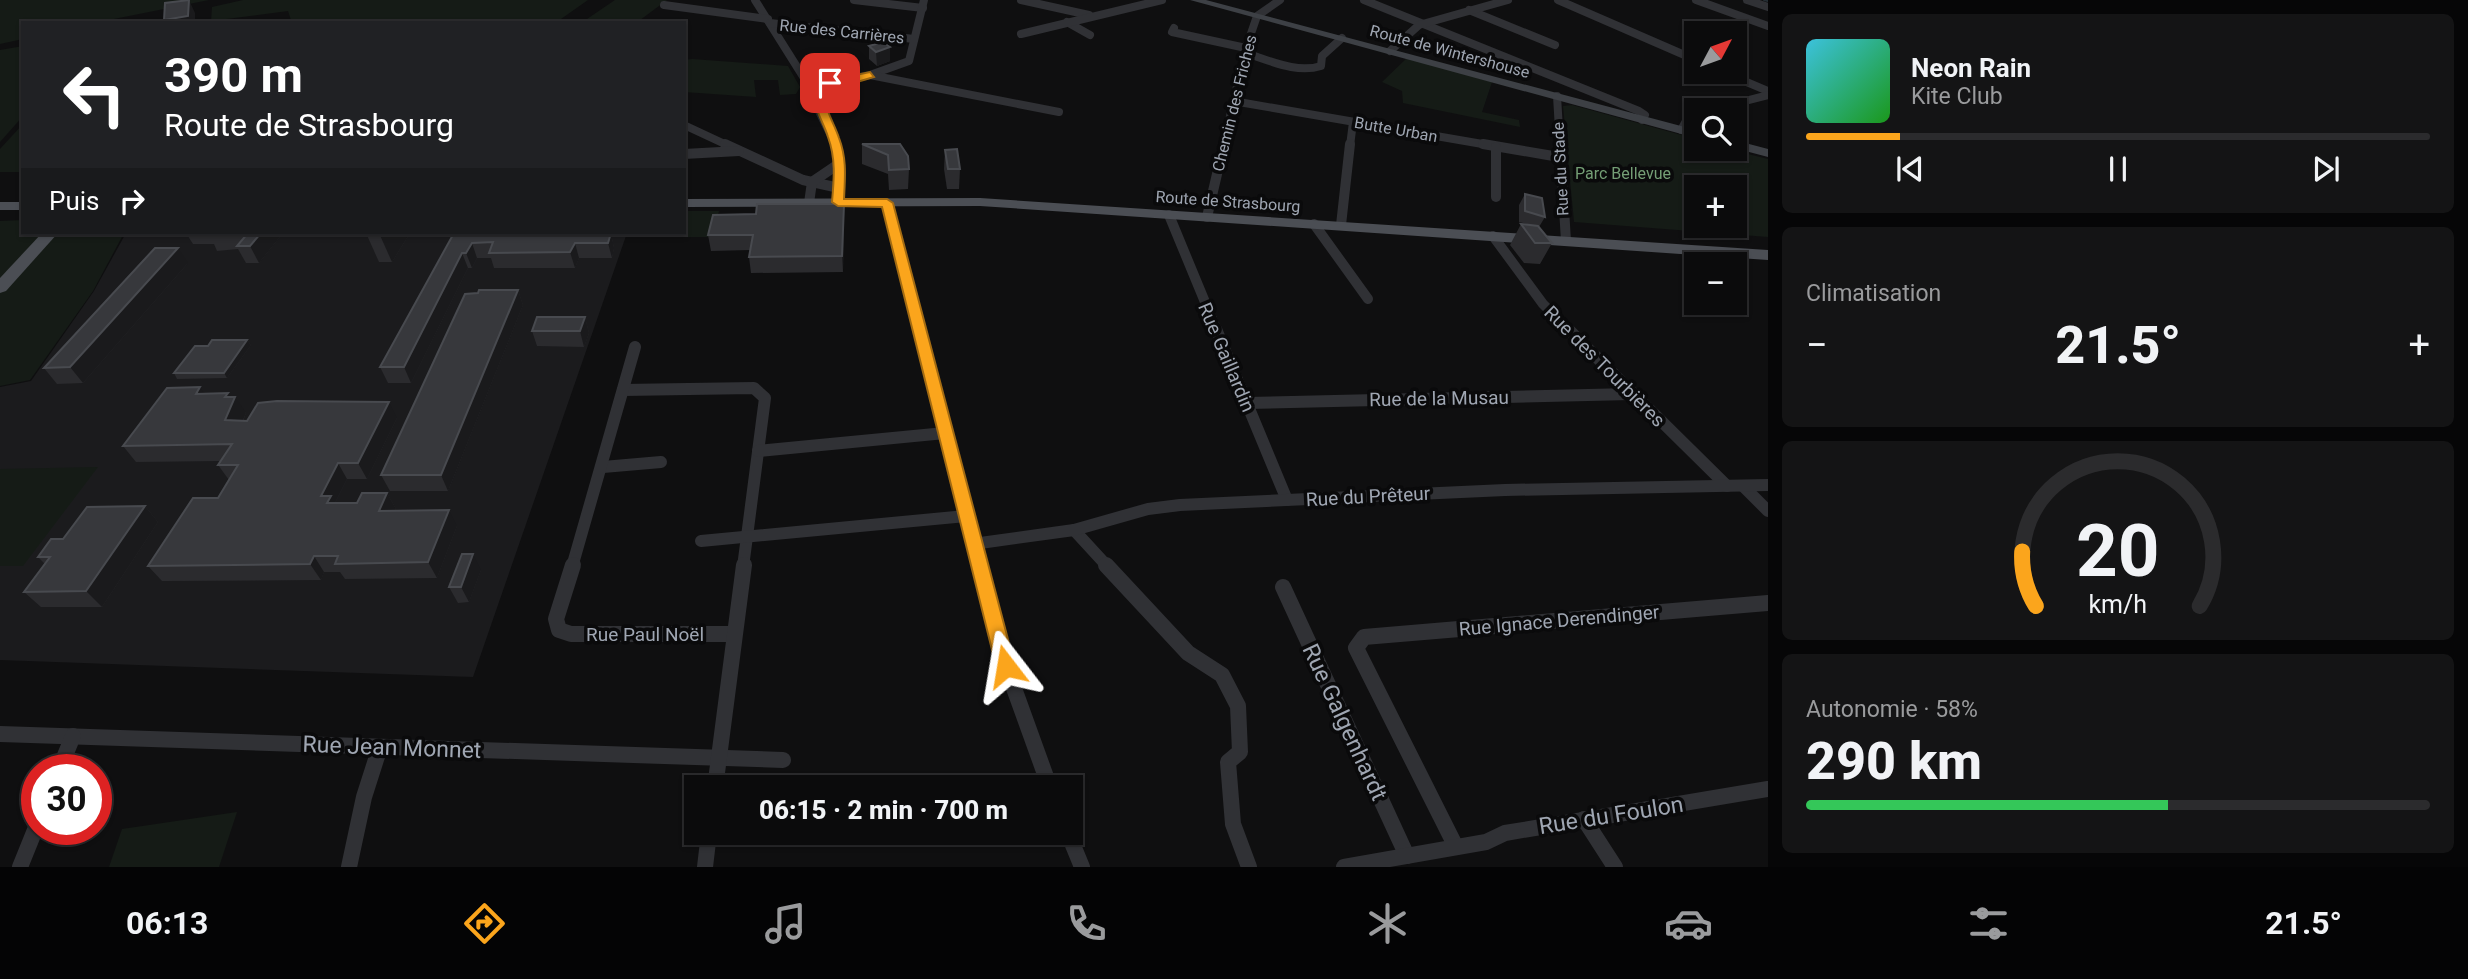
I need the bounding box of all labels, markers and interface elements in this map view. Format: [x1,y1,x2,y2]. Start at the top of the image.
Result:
street label: Rue des Carrières [779,16,905,47]
street label: Route de Wintershouse [1368,21,1532,82]
north arrow [1684,21,1746,84]
map controls [1684,21,1747,315]
street label: Chemin des Friches [1208,33,1261,173]
text: 390 m [164,47,303,104]
icon: left [49,49,140,140]
pin [800,53,860,113]
text: Neon Rain [1911,53,2031,83]
icon: arrive [811,64,849,102]
text: Kite Club [1911,83,2003,110]
button: search [1684,98,1747,161]
text: Route de Strasbourg [164,106,454,144]
street label: Butte Urban [1353,113,1439,146]
street label: Rue du Stade [1549,122,1572,216]
icon: previous [1891,150,1929,188]
icon: pause [2099,150,2137,188]
icon: next [2307,150,2345,188]
park label: Parc Bellevue [1575,164,1671,183]
button: + [1684,175,1747,238]
icon: right [113,182,151,220]
text: Puis [49,186,99,216]
street label: Route de Strasbourg [1155,187,1301,216]
button: − [1684,252,1747,315]
text: Climatisation [1806,280,1941,307]
street label: Rue Gaillardin [1193,299,1260,415]
street label: Rue des Tourbières [1539,301,1670,432]
text: 21.5° [2055,315,2181,376]
text: − [1806,323,1828,367]
text: + [2408,323,2430,367]
street label: Rue de la Musau [1369,386,1509,411]
street label: Rue du Prêteur [1305,482,1431,511]
text: 20 [2076,509,2160,595]
text: km/h [2089,590,2147,619]
street label: Rue Ignace Derendinger [1458,600,1661,641]
street label: Rue Paul Noël [586,623,704,646]
position arrow [969,629,1043,703]
street label: Rue Galgenhardt [1296,640,1393,805]
text: Autonomie · 58% [1806,696,1978,723]
street label: Rue Jean Monnet [302,731,482,764]
text: 290 km [1806,731,1982,792]
speed limit sign: 30 [21,754,112,845]
street label: Rue du Foulon [1537,791,1685,840]
text: 06:15 · 2 min · 700 m [759,795,1008,825]
icon: directions [460,899,509,948]
icon: music [761,899,810,948]
icon: phone [1062,899,1111,948]
icon: climate [1363,899,1412,948]
icon: car [1664,899,1713,948]
icon: filters [1964,899,2013,948]
text: 06:13 [126,904,208,942]
text: 21.5° [2265,904,2342,942]

